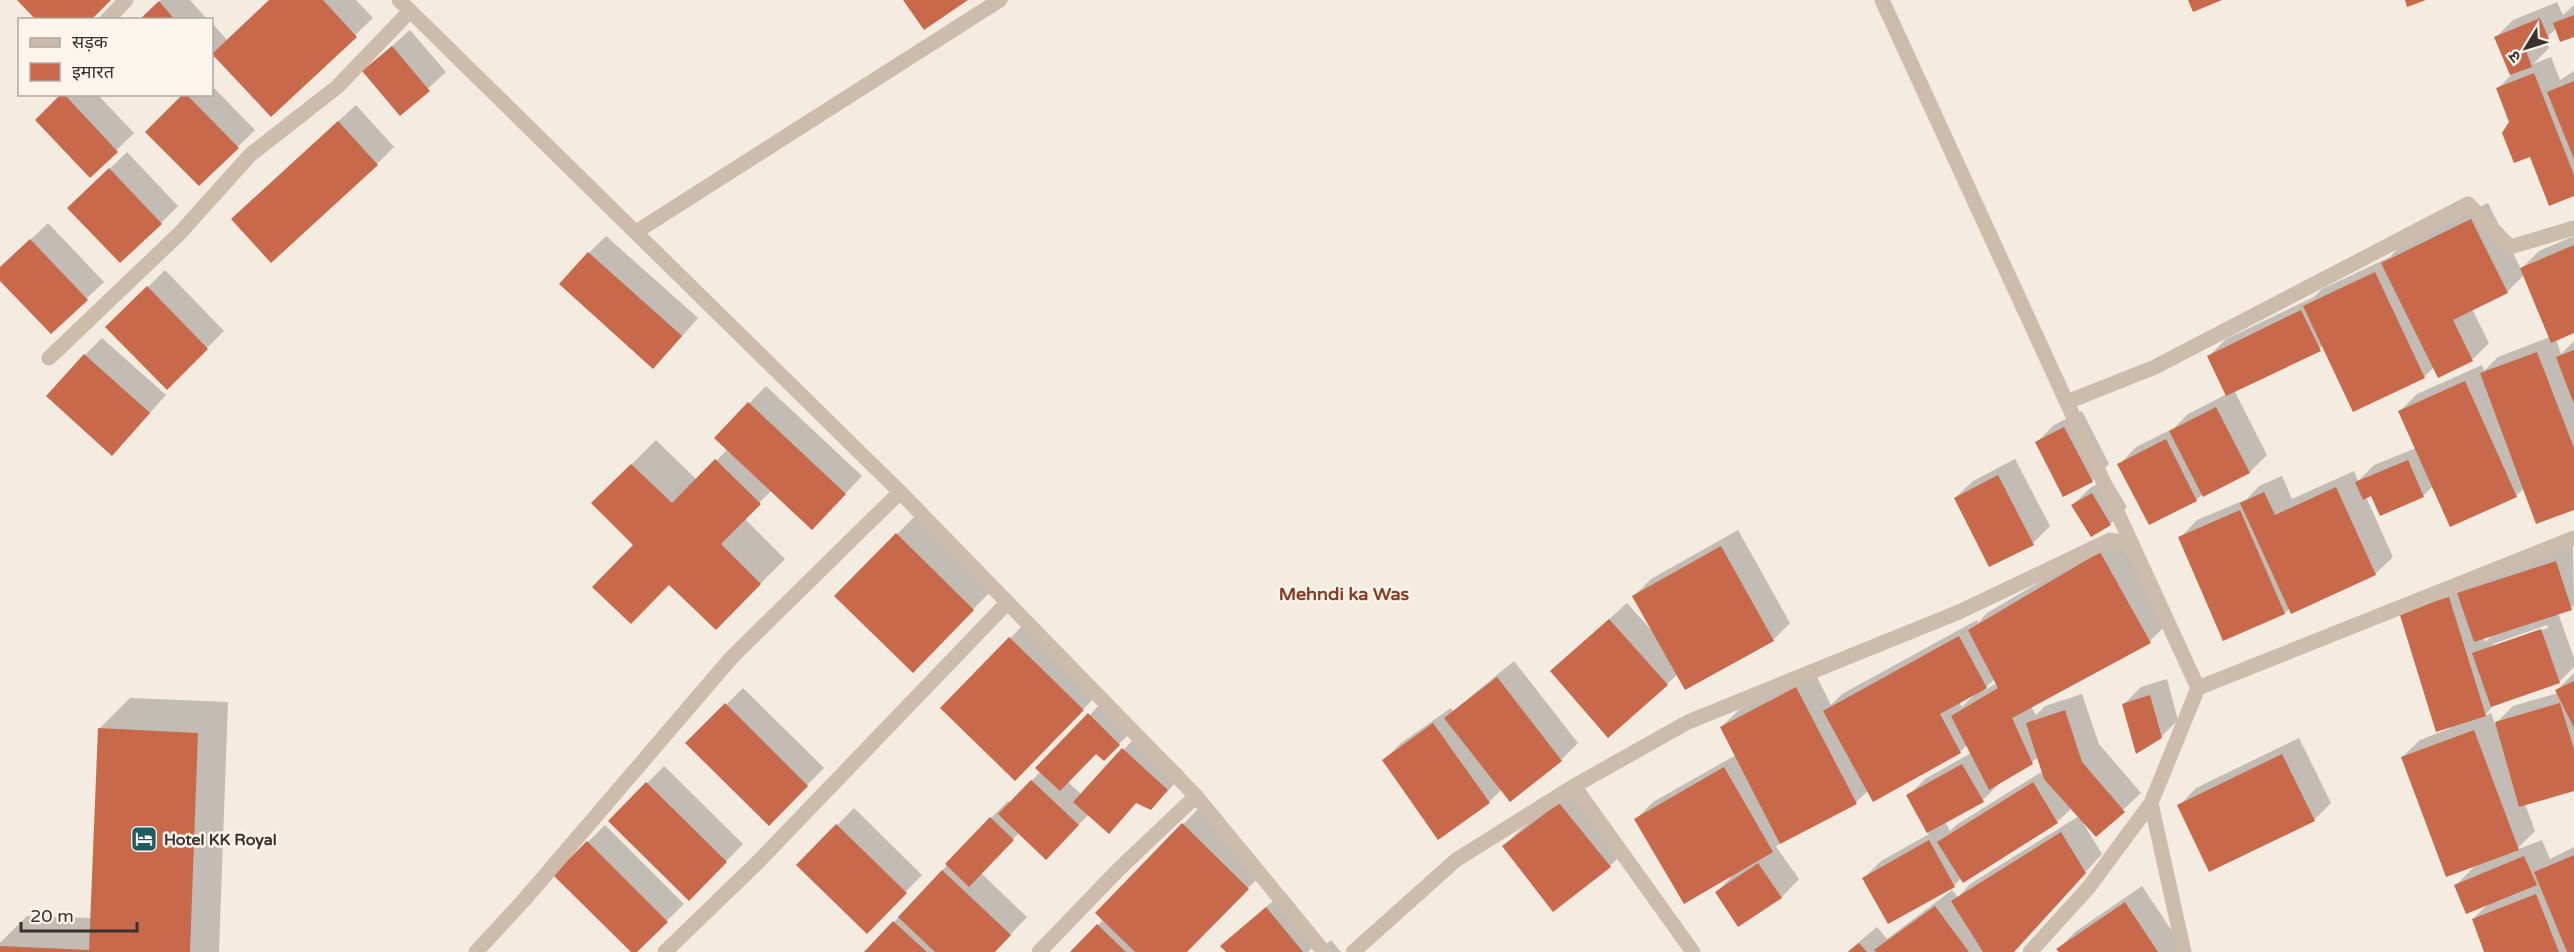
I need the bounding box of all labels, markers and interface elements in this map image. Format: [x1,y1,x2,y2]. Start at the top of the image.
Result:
legend [18,18,213,96]
north arrow [2496,18,2556,78]
text: सड़क [72,31,109,53]
text: उ [2504,46,2526,66]
text: इमारत [72,61,115,83]
district label: Mehndi ka Was [1279,583,1410,605]
hotel icon: Hotel KK Royal [129,824,159,854]
place label: Hotel KK Royal [164,830,277,850]
scale bar [21,895,136,933]
text: 20 m [30,905,74,927]

